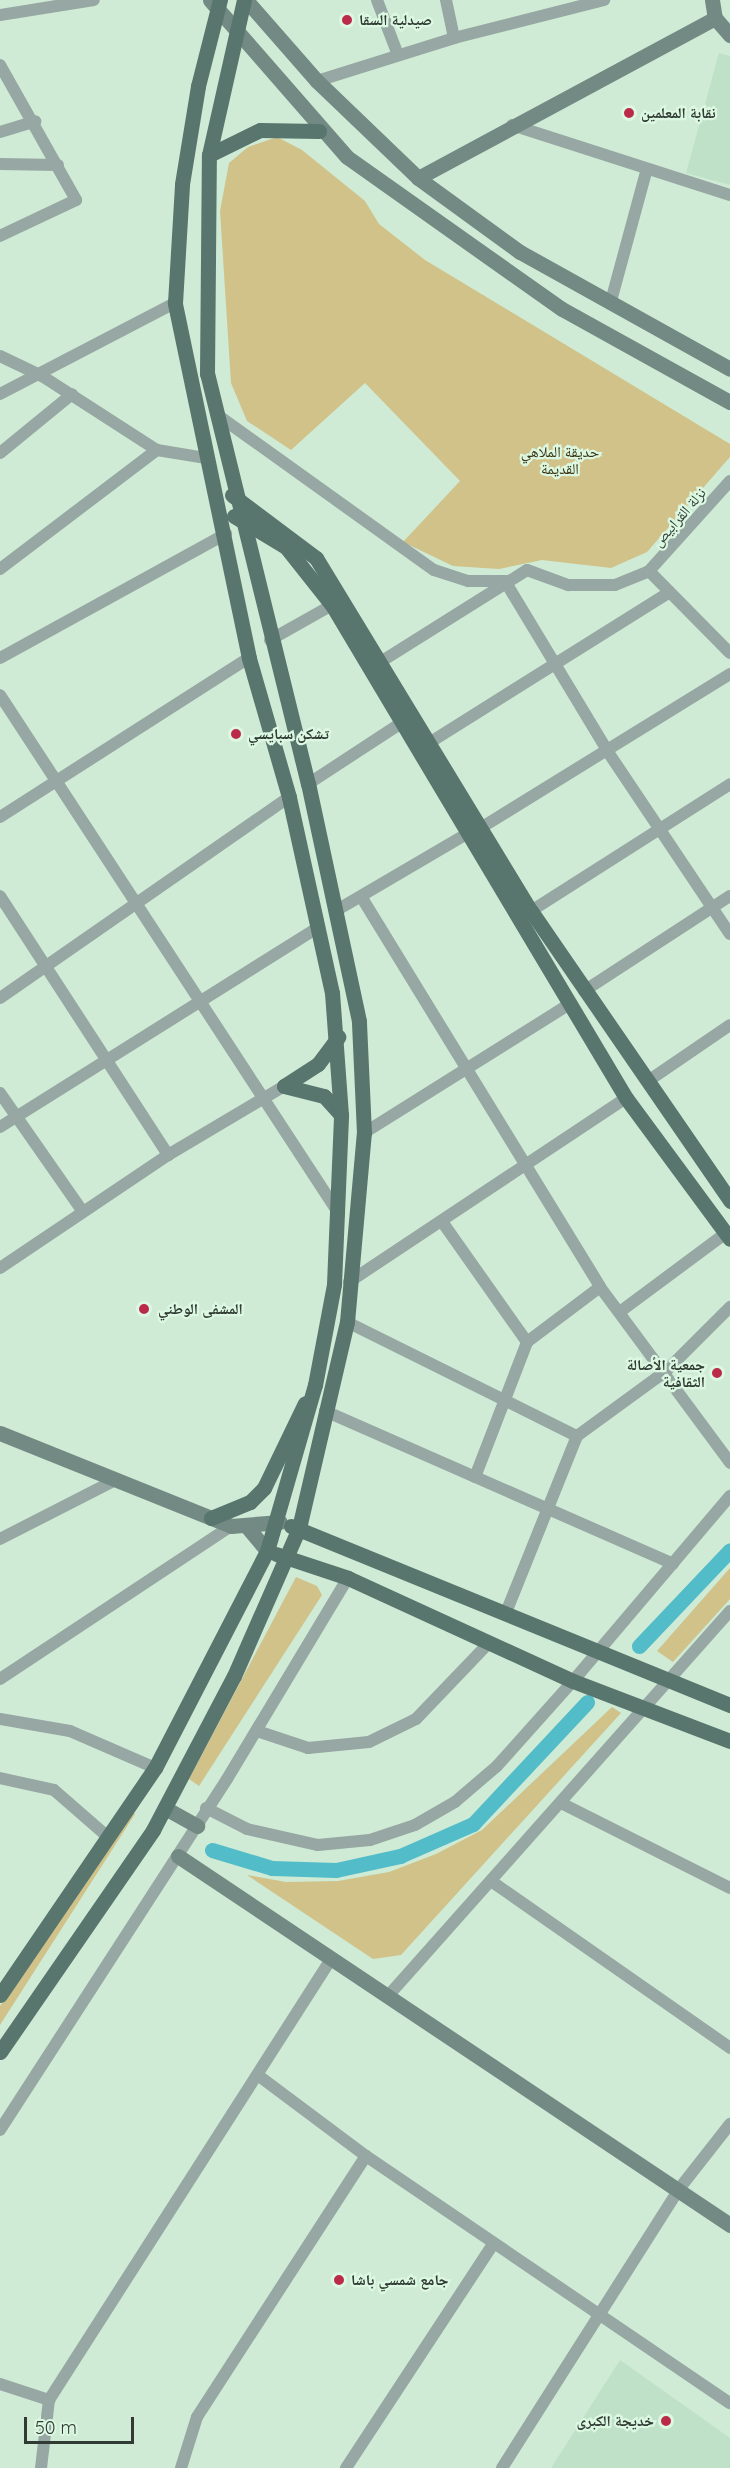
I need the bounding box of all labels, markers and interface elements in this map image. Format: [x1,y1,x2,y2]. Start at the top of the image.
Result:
place label: صيدلية السقا [359,11,432,29]
marker: صيدلية السقا [340,13,354,27]
place label: نقابة المعلمين [641,104,716,122]
marker: نقابة المعلمين [622,106,636,120]
park label: حديقة الملاهي القديمة [521,442,599,477]
street label: نزلة القرابيص [648,484,710,550]
place label: تشكن سبايسي [248,725,329,743]
marker: تشكن سبايسي [229,727,243,741]
marker: المشفى الوطني [135,1300,153,1318]
place label: المشفى الوطني [158,1300,243,1318]
place label: جمعية الأصالة الثقافية [627,1355,705,1390]
marker: جمعية الأصالة الثقافية [710,1366,724,1380]
place label: جامع شمسي باشا [351,2271,448,2289]
marker: جامع شمسي باشا [332,2273,346,2287]
scale bar [27,2405,136,2443]
place label: خديجة الكبرى [576,2412,654,2430]
marker: خديجة الكبرى [659,2414,673,2428]
text: 50 m [35,2416,77,2439]

